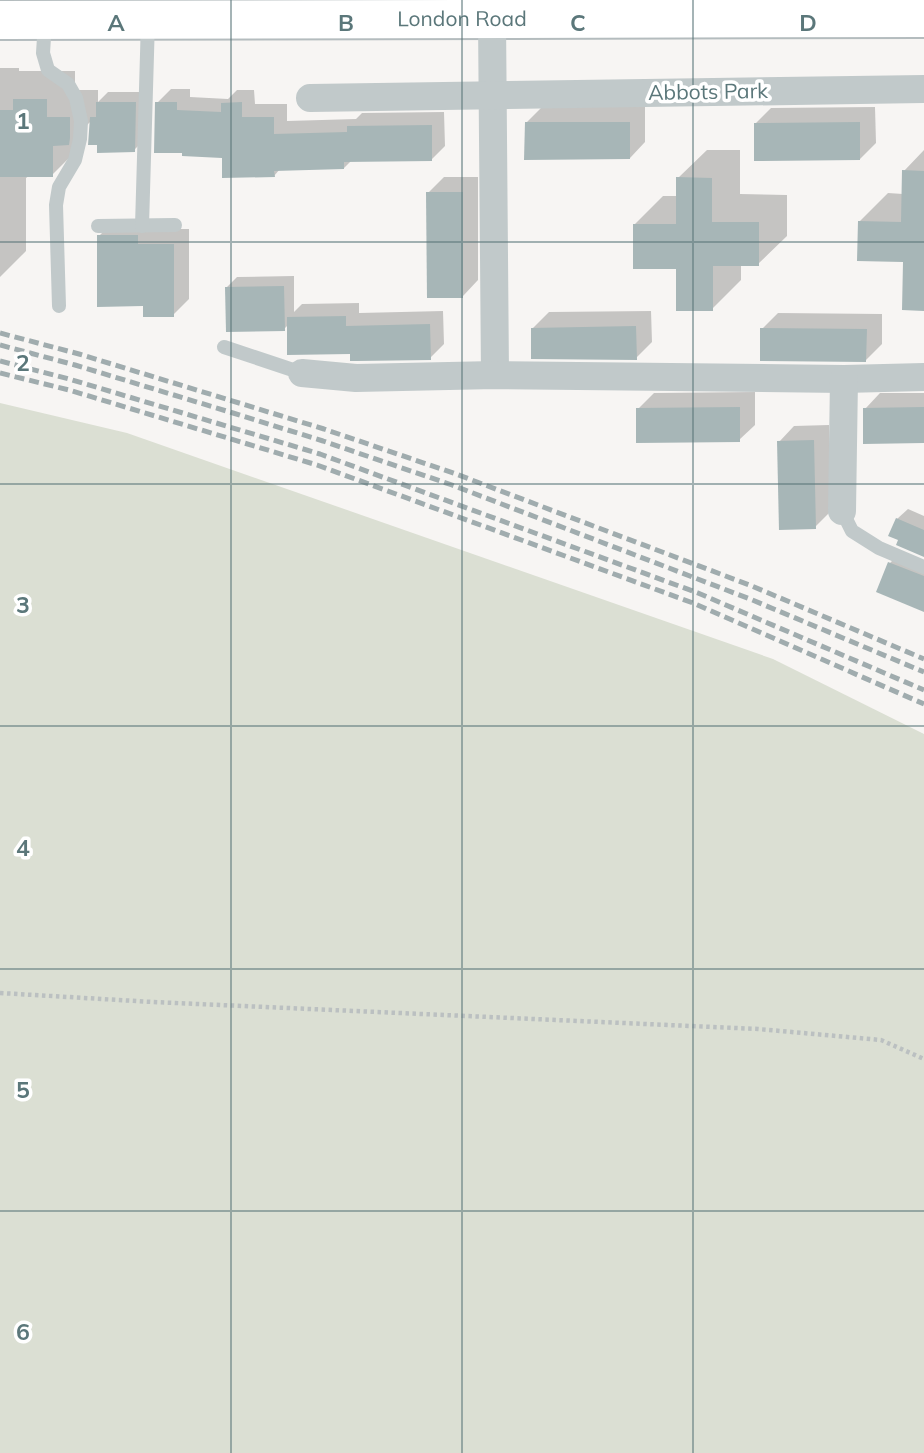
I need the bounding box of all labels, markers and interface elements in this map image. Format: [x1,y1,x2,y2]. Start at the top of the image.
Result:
street label: London Road [397,5,527,31]
text: A [107,8,125,37]
text: B [338,8,354,37]
text: C [570,8,586,37]
text: D [799,8,817,37]
street label: Abbots Park [648,77,768,105]
text: 1 [16,106,30,135]
text: 2 [16,348,30,377]
text: 3 [16,590,30,619]
text: 4 [16,833,30,862]
text: 5 [16,1075,30,1104]
text: 6 [16,1317,30,1346]

